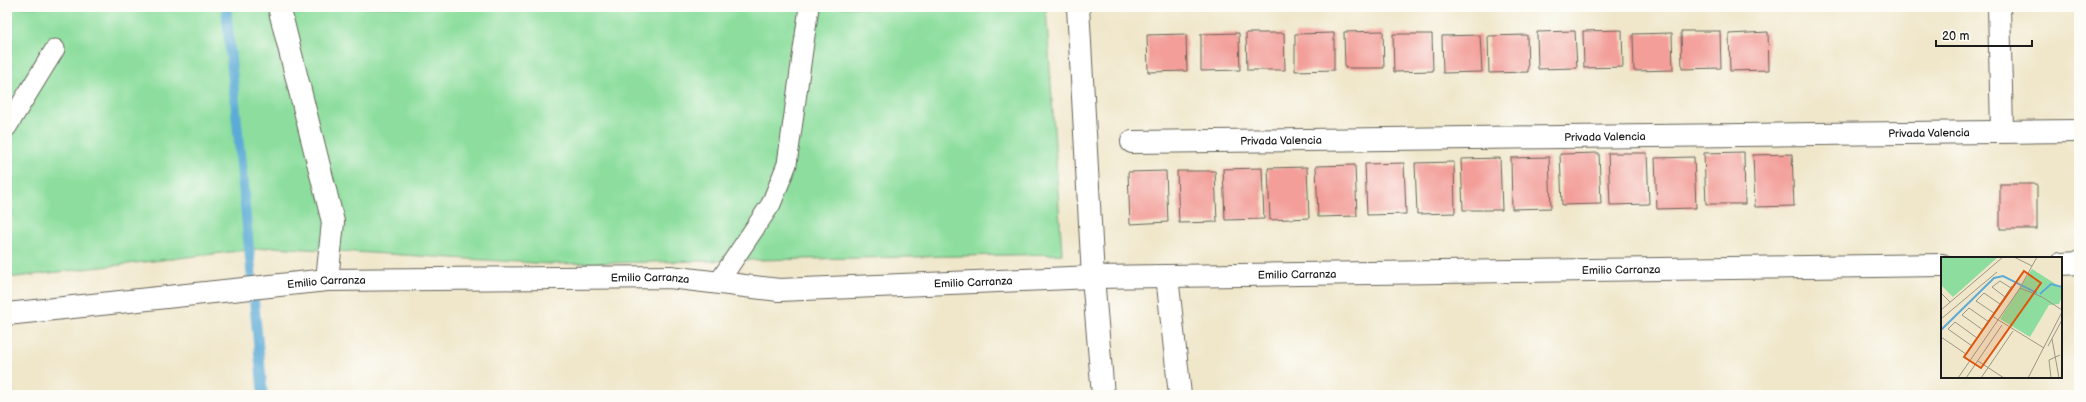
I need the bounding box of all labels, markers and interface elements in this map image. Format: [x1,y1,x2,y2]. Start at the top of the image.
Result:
scale bar [1936,22,2032,48]
text: 20 m [1942,29,1969,44]
street label: Privada Valencia [1888,126,1970,140]
street label: Privada Valencia [1564,130,1646,143]
street label: Privada Valencia [1240,133,1322,147]
inset map [1941,257,2062,378]
street label: Emilio Carranza [1582,262,1661,277]
street label: Emilio Carranza [1258,267,1337,281]
street label: Emilio Carranza [611,270,690,286]
street label: Emilio Carranza [286,273,366,291]
street label: Emilio Carranza [934,274,1013,290]

